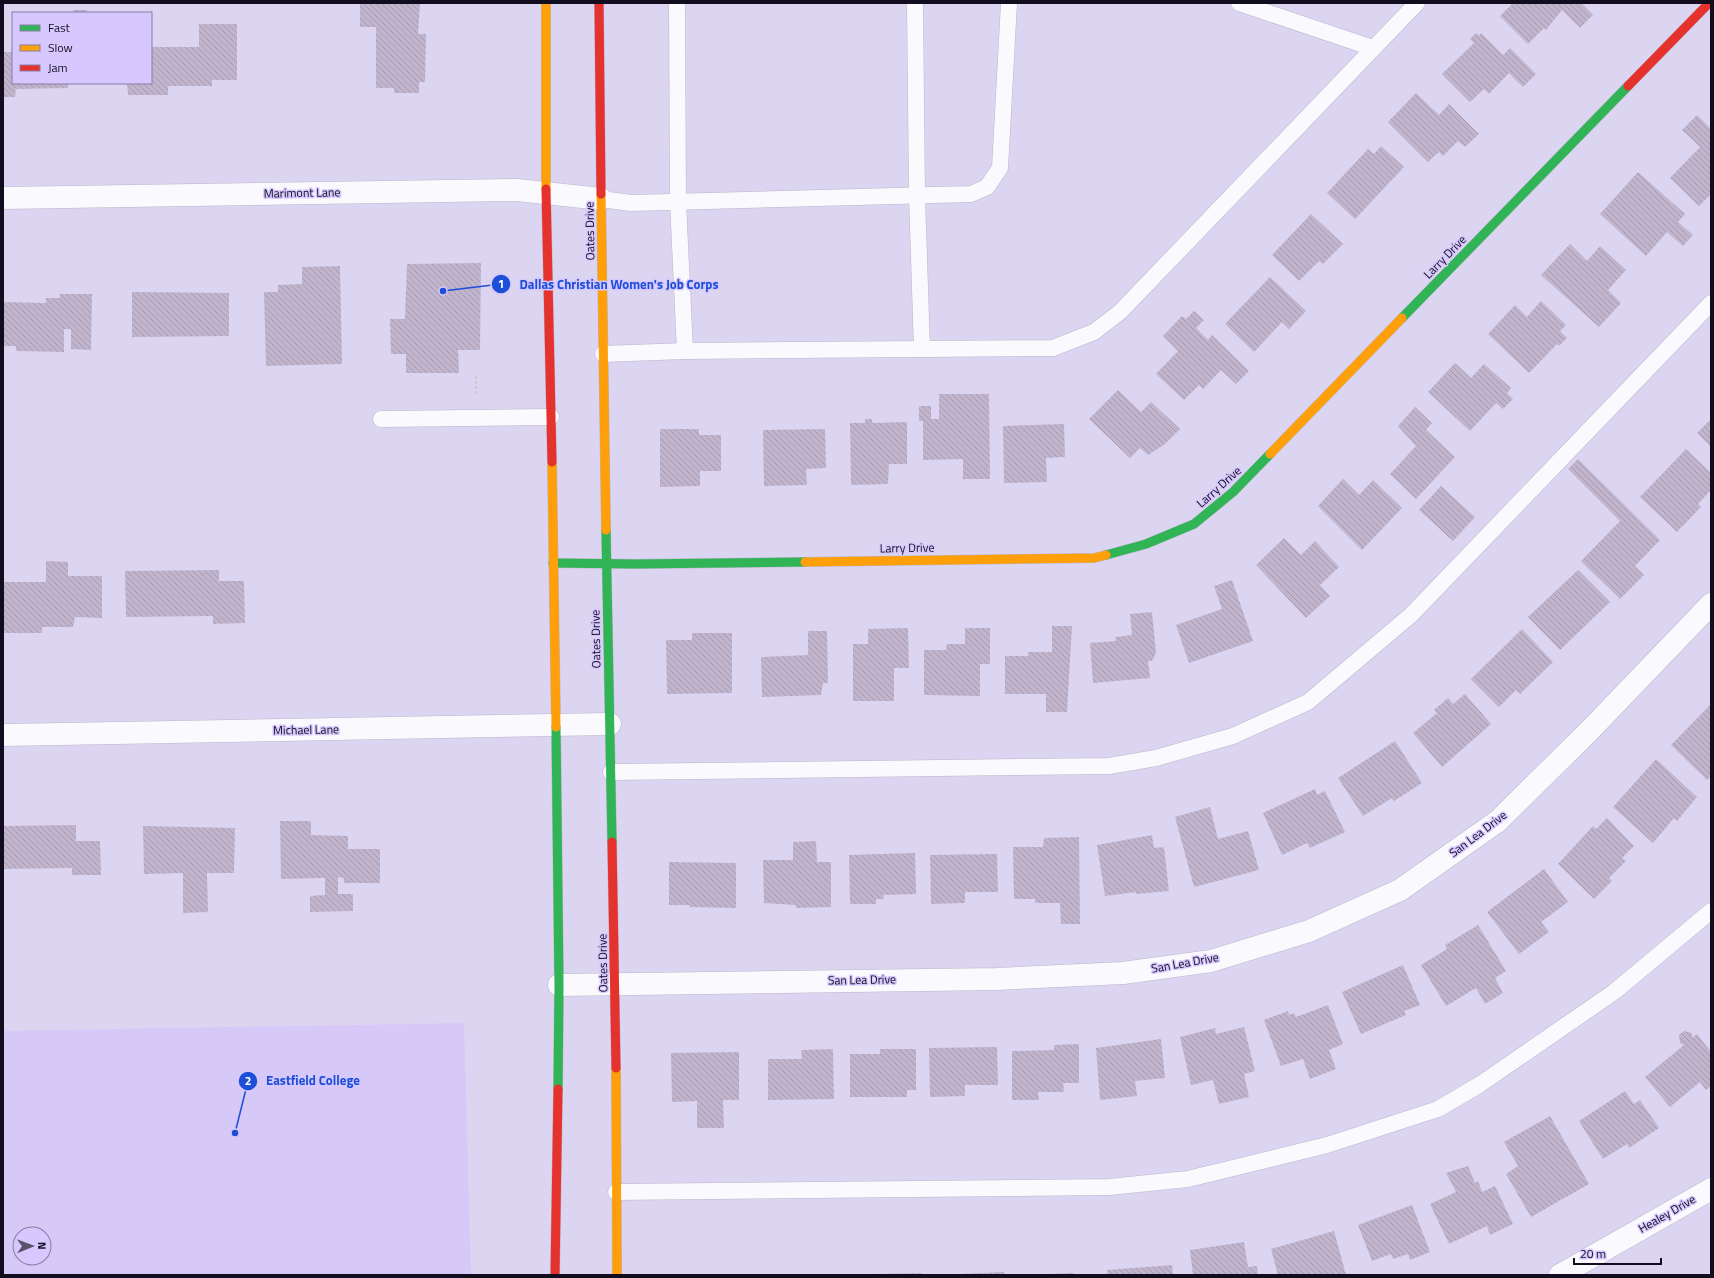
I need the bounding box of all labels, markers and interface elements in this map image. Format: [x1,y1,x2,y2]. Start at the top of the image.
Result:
legend [12,12,152,84]
text: Fast [48,18,71,37]
text: Slow [48,38,73,57]
text: Jam [48,58,68,77]
street label: Marimont Lane [263,182,341,203]
street label: Oates Drive [579,202,600,261]
street label: Larry Drive [1419,230,1470,283]
callout: Dallas Christian Women's Job Corps [491,272,726,297]
text: 1 [498,274,504,293]
text: Dallas Christian Women's Job Corps [519,274,719,294]
street label: Larry Drive [1192,461,1245,512]
street label: Larry Drive [879,538,935,557]
street label: Oates Drive [585,610,606,669]
street label: Michael Lane [273,719,339,740]
street label: San Lea Drive [1445,805,1511,862]
street label: Oates Drive [592,934,613,993]
street label: San Lea Drive [1150,947,1220,978]
street label: San Lea Drive [828,969,896,990]
callout: Eastfield College [238,1068,368,1093]
text: Eastfield College [266,1070,360,1090]
text: 2 [245,1071,251,1090]
street label: Healey Drive [1634,1189,1699,1238]
north arrow [12,1226,52,1266]
scale bar [1574,1240,1661,1266]
text: N [34,1242,50,1250]
text: 20 m [1580,1244,1606,1263]

